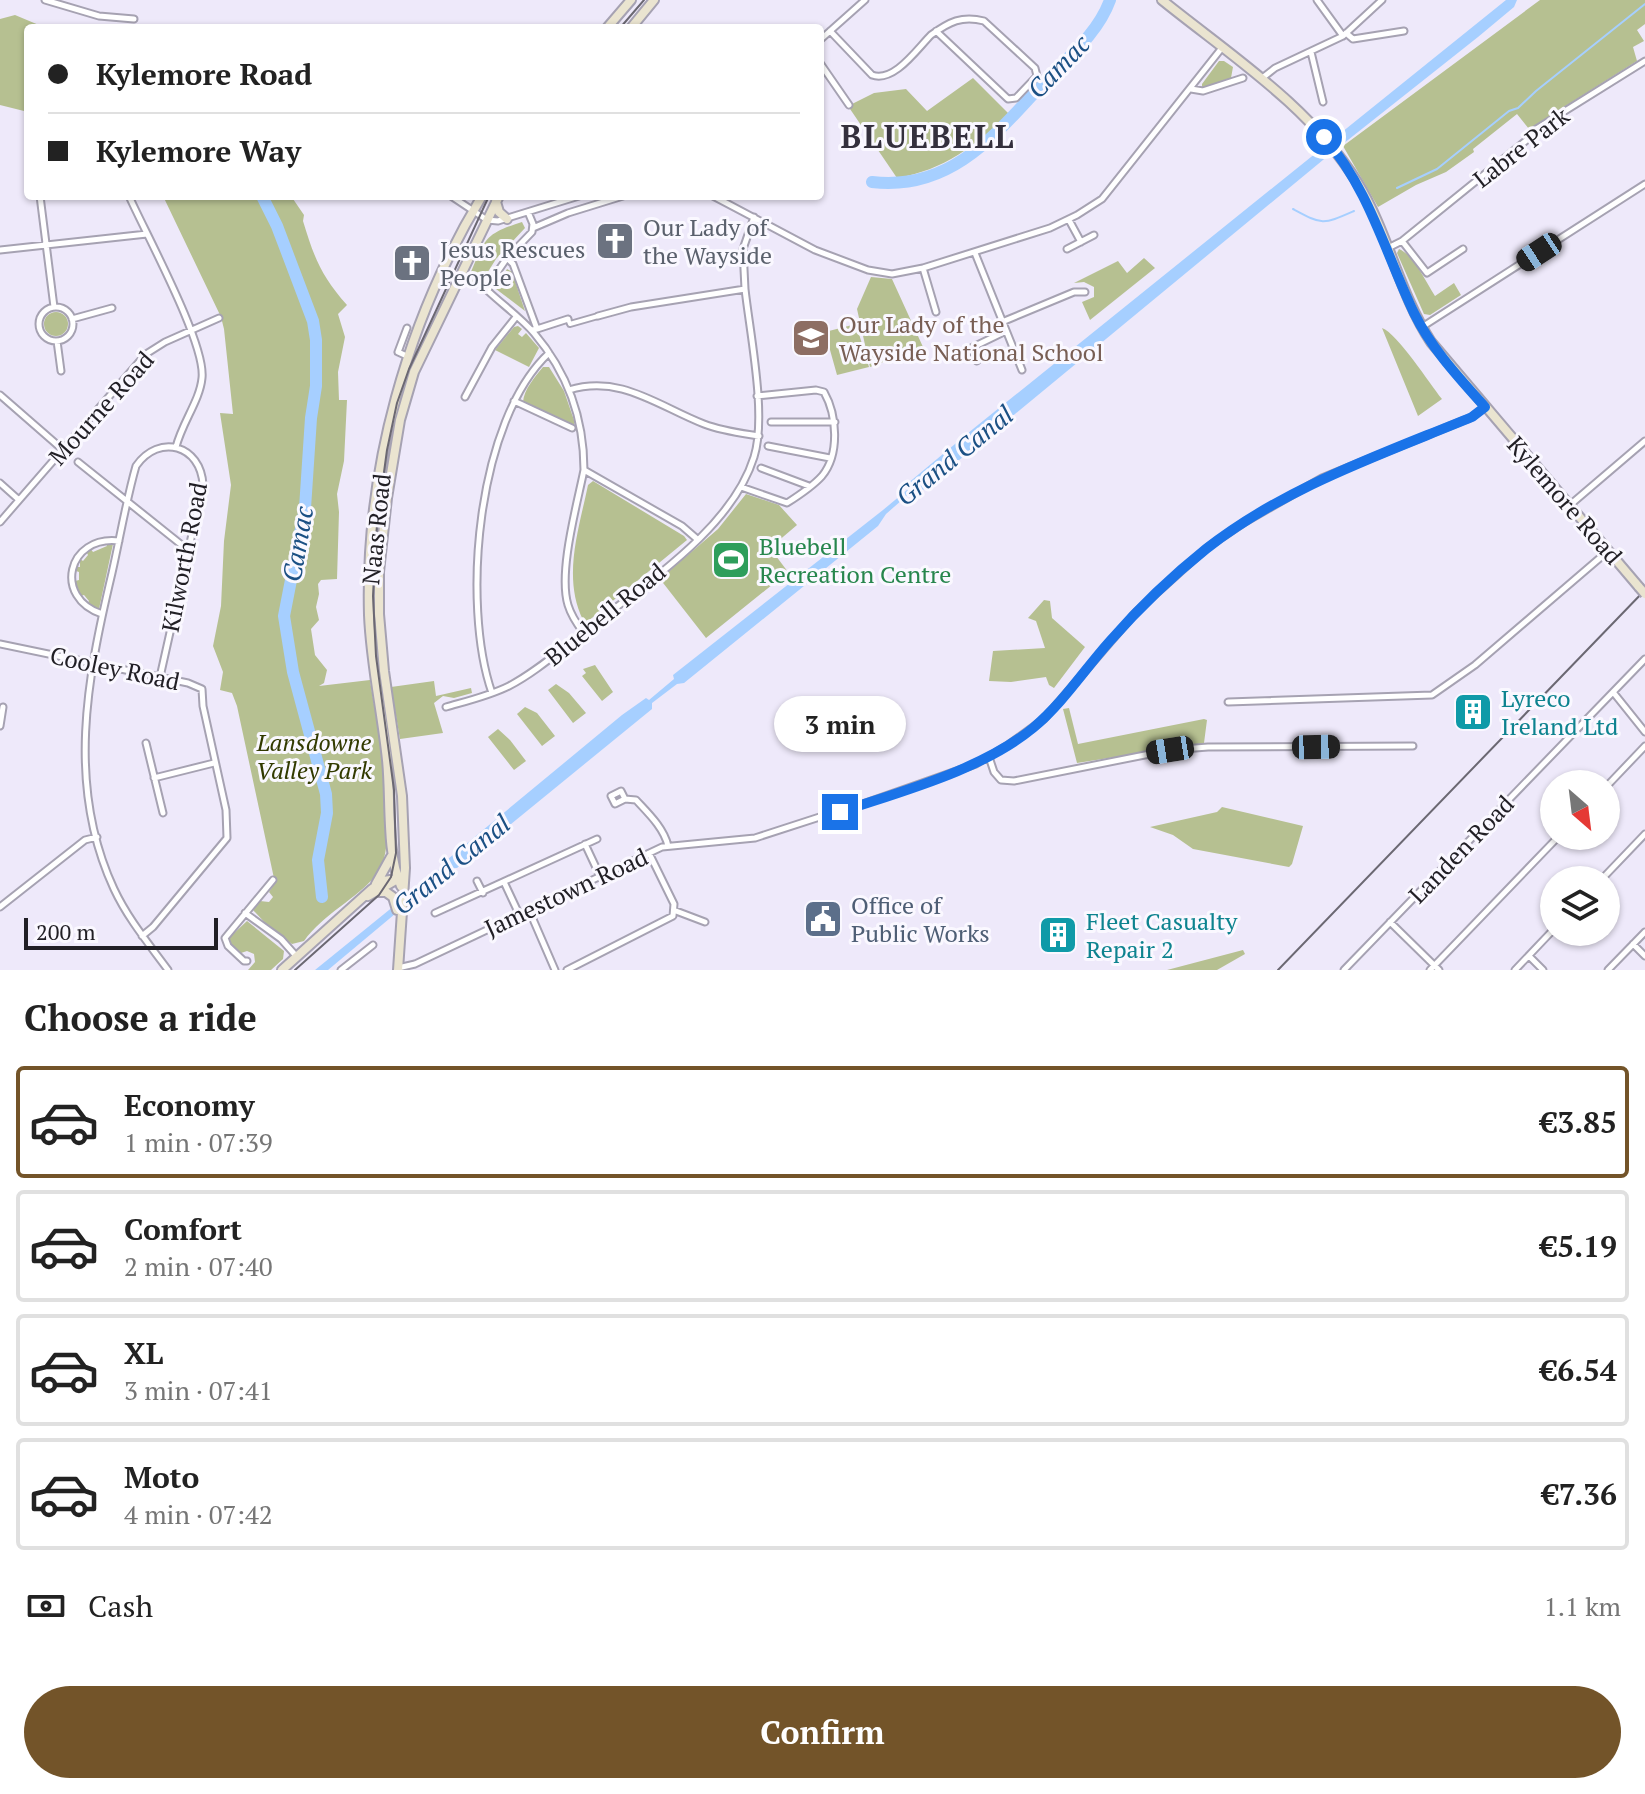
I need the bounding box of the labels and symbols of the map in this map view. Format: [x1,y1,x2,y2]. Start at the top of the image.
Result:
water label: Camac [1019,26,1097,105]
street label: Labre Park [1466,99,1576,195]
district label: BLUEBELL [840,115,1016,157]
route start [1306,119,1342,155]
place label: Our Lady of the Wayside [643,211,772,271]
church icon: Our Lady of the Wayside [594,220,636,262]
car [1512,229,1566,275]
place label: Jesus Rescues People [440,233,585,293]
church icon: Jesus Rescues People [391,242,433,284]
place label: Our Lady of the Wayside National School [839,308,1103,368]
school or university icon: Our Lady of the Wayside National School [790,317,832,359]
street label: Mourne Road [41,344,161,472]
water label: Grand Canal [888,397,1020,513]
street label: Kylemore Road [1500,429,1630,571]
street label: Naas Road [354,472,398,586]
street label: Kilworth Road [154,479,214,635]
water label: Camac [274,503,320,584]
place label: Bluebell Recreation Centre [759,530,951,590]
sports icon: Bluebell Recreation Centre [710,539,752,581]
street label: Bluebell Road [538,555,672,673]
street label: Cooley Road [47,639,183,697]
place label: Lyreco Ireland Ltd [1501,682,1618,742]
building icon: Lyreco Ireland Ltd [1452,691,1494,733]
callout: 3 min [774,696,906,752]
park label: Lansdowne Valley Park [256,726,373,786]
car [1144,734,1196,766]
car [1292,735,1340,759]
north arrow [1540,770,1620,850]
street label: Landen Road [1401,788,1521,910]
route end [822,794,858,830]
water label: Grand Canal [385,806,517,922]
street label: Jamestown Road [479,840,653,944]
place label: Office of Public Works [851,889,990,949]
public building icon: Office of Public Works [802,898,844,940]
place label: Fleet Casualty Repair 2 [1086,905,1238,965]
scale bar [24,914,218,950]
building icon: Fleet Casualty Repair 2 [1037,914,1079,956]

